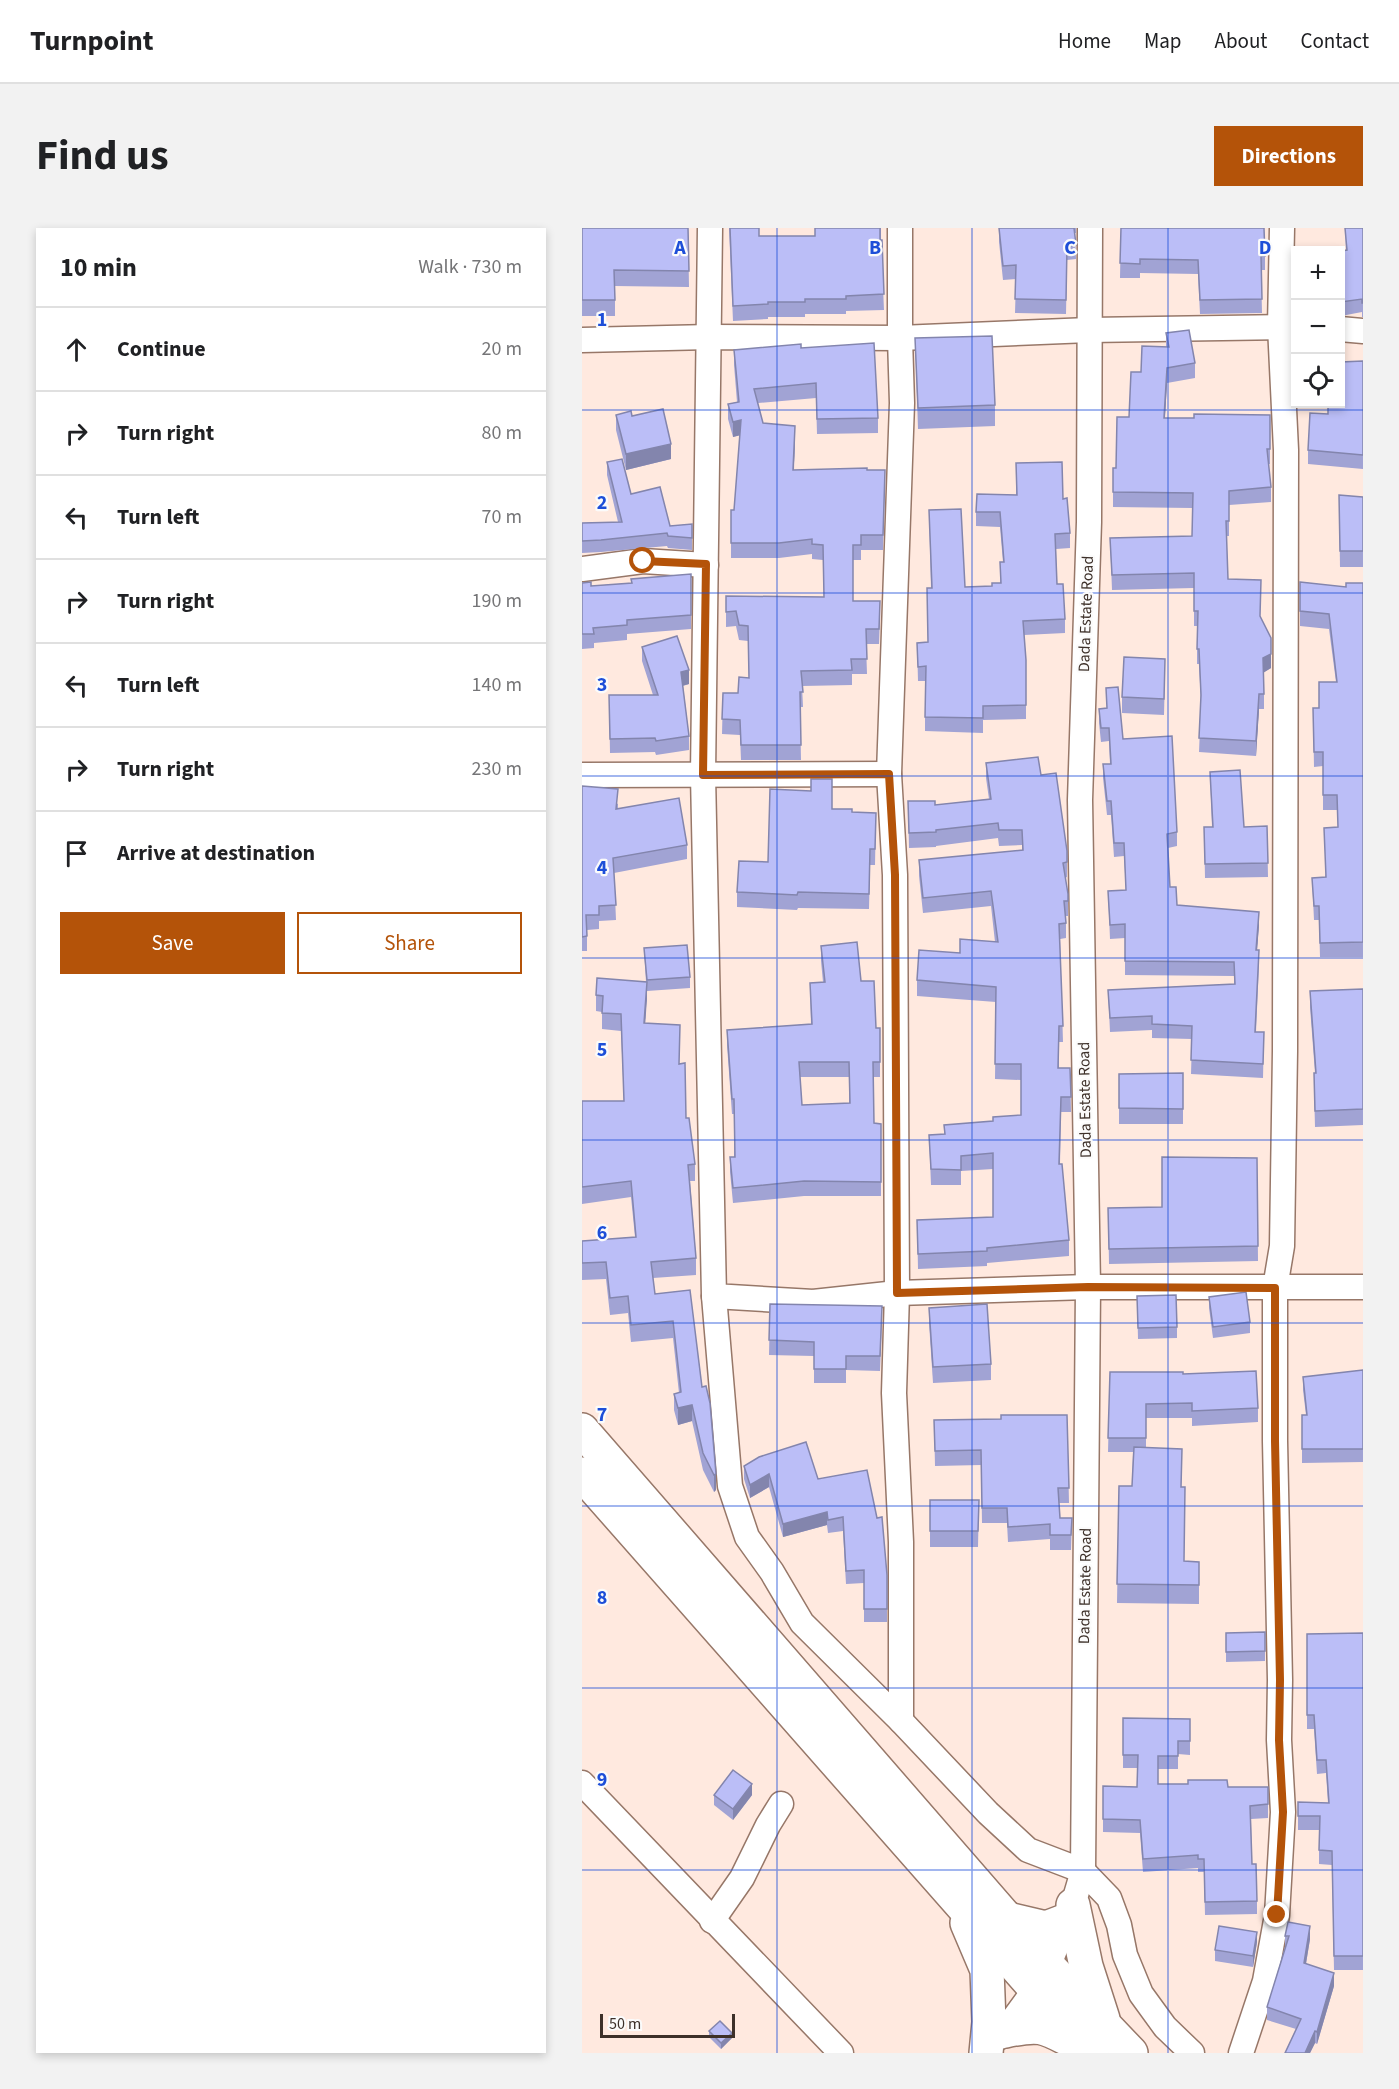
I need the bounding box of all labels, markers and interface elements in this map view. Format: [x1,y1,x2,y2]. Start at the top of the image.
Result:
text: Turnpoint [30,21,154,61]
text: Home [1058,26,1111,56]
text: Map [1144,26,1182,56]
text: About [1215,26,1267,56]
text: Contact [1300,26,1369,56]
text: Find us [36,126,169,186]
button: Directions [1214,126,1363,186]
text: A [673,234,686,262]
text: B [869,234,881,262]
text: C [1064,234,1076,262]
text: D [1259,234,1271,262]
map controls [1291,246,1345,408]
button: + [1291,246,1345,300]
text: 10 min [60,249,137,286]
text: Walk · 730 m [418,253,522,281]
button: − [1291,300,1345,354]
text: 1 [597,306,607,334]
icon: ahead [60,333,93,366]
text: Continue [117,333,206,365]
text: 20 m [482,335,522,363]
button: locate [1291,354,1345,408]
icon: right [60,417,93,450]
text: Turn right [117,417,214,449]
text: 80 m [482,419,522,447]
text: 2 [597,489,607,517]
icon: left [60,501,93,534]
text: Turn left [117,501,199,533]
text: 70 m [482,503,522,531]
route start [629,547,655,573]
street label: Dada Estate Road [1073,555,1099,673]
icon: right [60,585,93,618]
text: Turn right [117,585,214,617]
text: 190 m [472,587,522,615]
icon: left [60,669,93,702]
text: Turn left [117,669,199,701]
text: 140 m [472,671,522,699]
text: 3 [597,671,607,699]
icon: right [60,753,93,786]
text: Turn right [117,753,214,785]
text: 230 m [472,755,522,783]
icon: arrive [60,837,93,870]
text: Arrive at destination [117,837,315,869]
text: 4 [597,854,608,882]
button: Save [60,912,285,974]
button: Share [297,912,522,974]
text: 5 [597,1036,607,1064]
street label: Dada Estate Road [1073,1042,1097,1158]
text: 6 [597,1219,607,1247]
text: 7 [597,1401,607,1429]
street label: Dada Estate Road [1073,1528,1097,1644]
text: 8 [597,1584,607,1612]
text: 9 [597,1766,607,1794]
route end [1263,1901,1289,1927]
scale bar [600,2011,735,2038]
text: 50 m [609,2013,641,2035]

